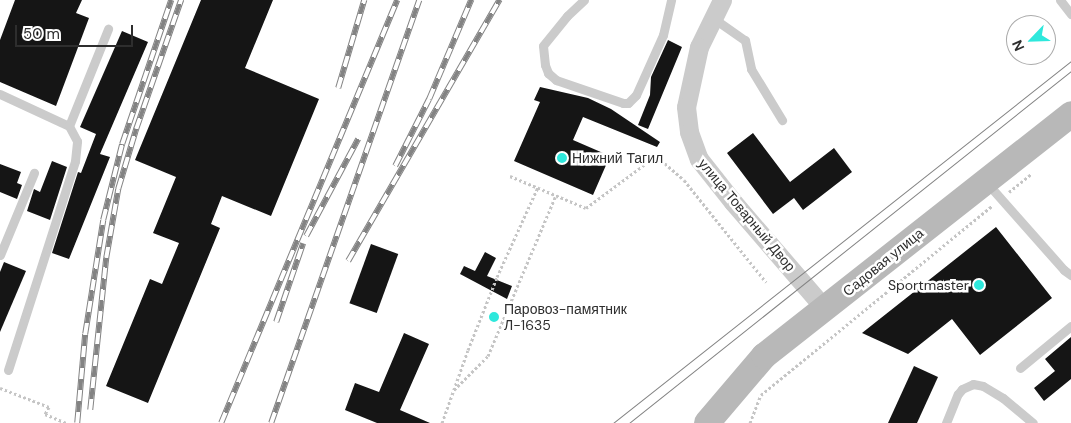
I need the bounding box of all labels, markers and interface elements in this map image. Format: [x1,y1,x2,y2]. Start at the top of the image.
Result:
scale bar [18,15,135,47]
north arrow [1006,15,1056,65]
text: 50 m [23,24,60,44]
text: N [1008,37,1029,54]
place label: Нижний Тагил [572,150,663,166]
marker: Нижний Тагил [556,152,568,164]
street label: улица Товарный Двор [695,155,799,275]
street label: Садовая улица [839,224,927,300]
place label: Sportmaster [888,277,969,293]
marker: Sportmaster [973,279,985,291]
place label: Паровоз-памятник Л-1635 [504,301,627,334]
marker: Паровоз-памятник Л-1635 [488,311,500,323]

